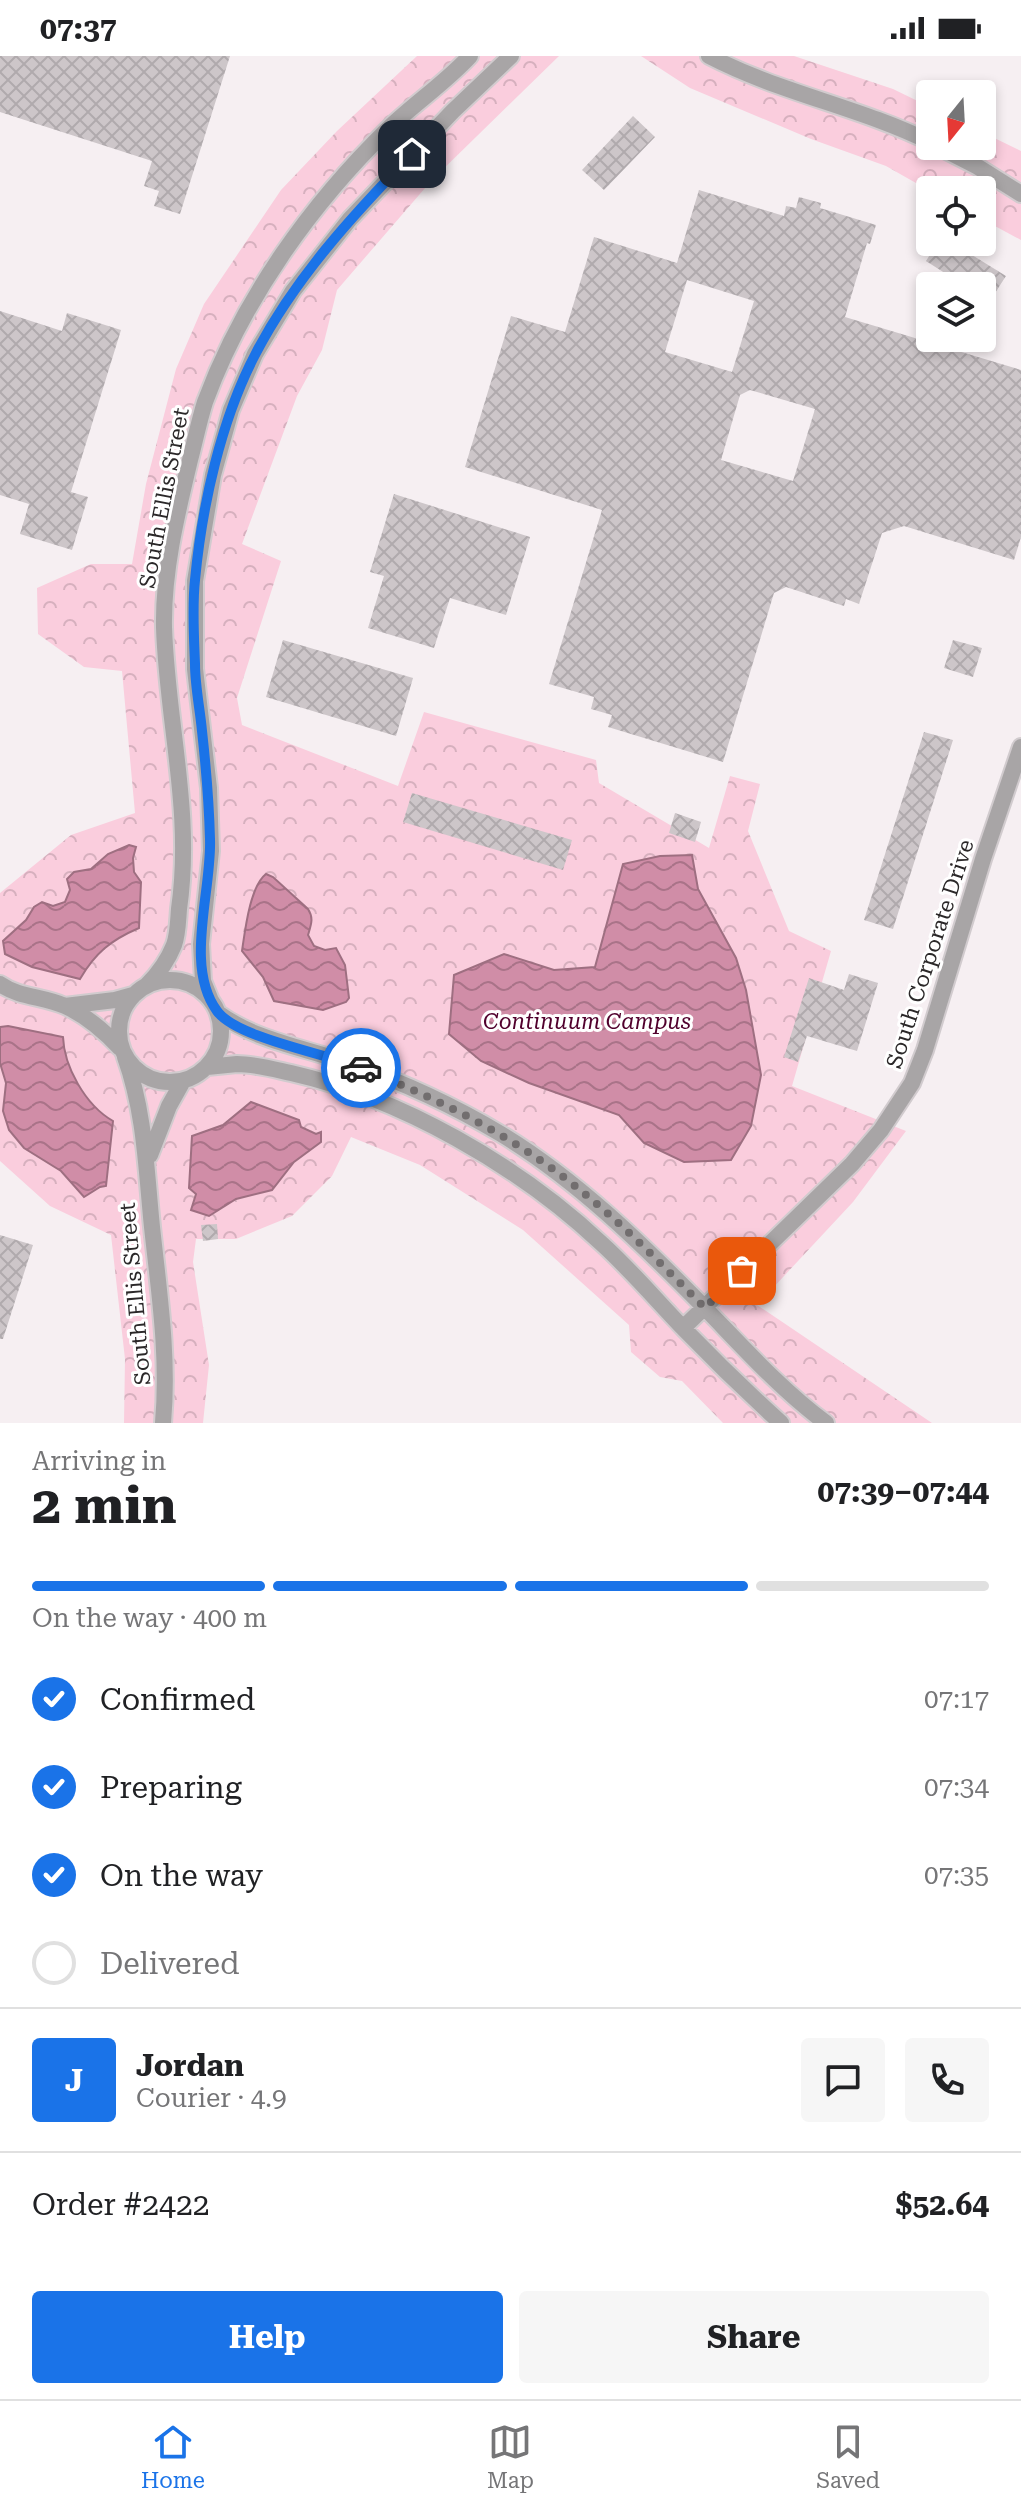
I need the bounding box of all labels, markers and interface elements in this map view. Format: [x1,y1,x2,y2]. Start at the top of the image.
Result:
text: 07:37 [40,11,117,46]
north arrow [916,80,996,160]
map controls [916,80,996,352]
pin [378,120,446,188]
icon: home [390,132,434,176]
button: locate [916,176,996,256]
button: layers [916,272,996,352]
street label: South Ellis Street [134,406,194,590]
street label: South Corporate Drive [881,836,979,1072]
park label: Continuum Campus [483,1009,691,1034]
courier [321,1028,401,1108]
icon: car [339,1046,383,1090]
street label: South Ellis Street [115,1202,155,1386]
pin [708,1237,776,1305]
icon: bag [720,1249,764,1293]
text: Arriving in [32,1446,166,1476]
text: 07:39–07:44 [817,1474,989,1509]
text: 2 min [32,1475,177,1536]
text: On the way · 400 m [32,1603,267,1633]
icon: check [32,1677,76,1721]
text: Confirmed [100,1682,255,1717]
text: 07:17 [924,1684,989,1714]
icon: check [32,1765,76,1809]
text: Preparing [100,1770,242,1805]
text: 07:34 [924,1772,989,1802]
icon: check [32,1853,76,1897]
text: On the way [100,1858,263,1893]
text: 07:35 [924,1860,989,1890]
text: Delivered [100,1946,239,1981]
button: chat [801,2038,885,2122]
button: phone [905,2038,989,2122]
text: Jordan [136,2048,244,2083]
text: J [65,2063,83,2098]
text: Courier · 4.9 [136,2083,286,2113]
text: Order #2422 [32,2187,210,2222]
text: $52.64 [896,2187,989,2222]
button: Help [32,2291,503,2383]
button: Share [519,2291,989,2383]
tab: Home [141,2420,205,2493]
tab: Map [487,2420,534,2493]
tab: Saved [816,2420,880,2493]

